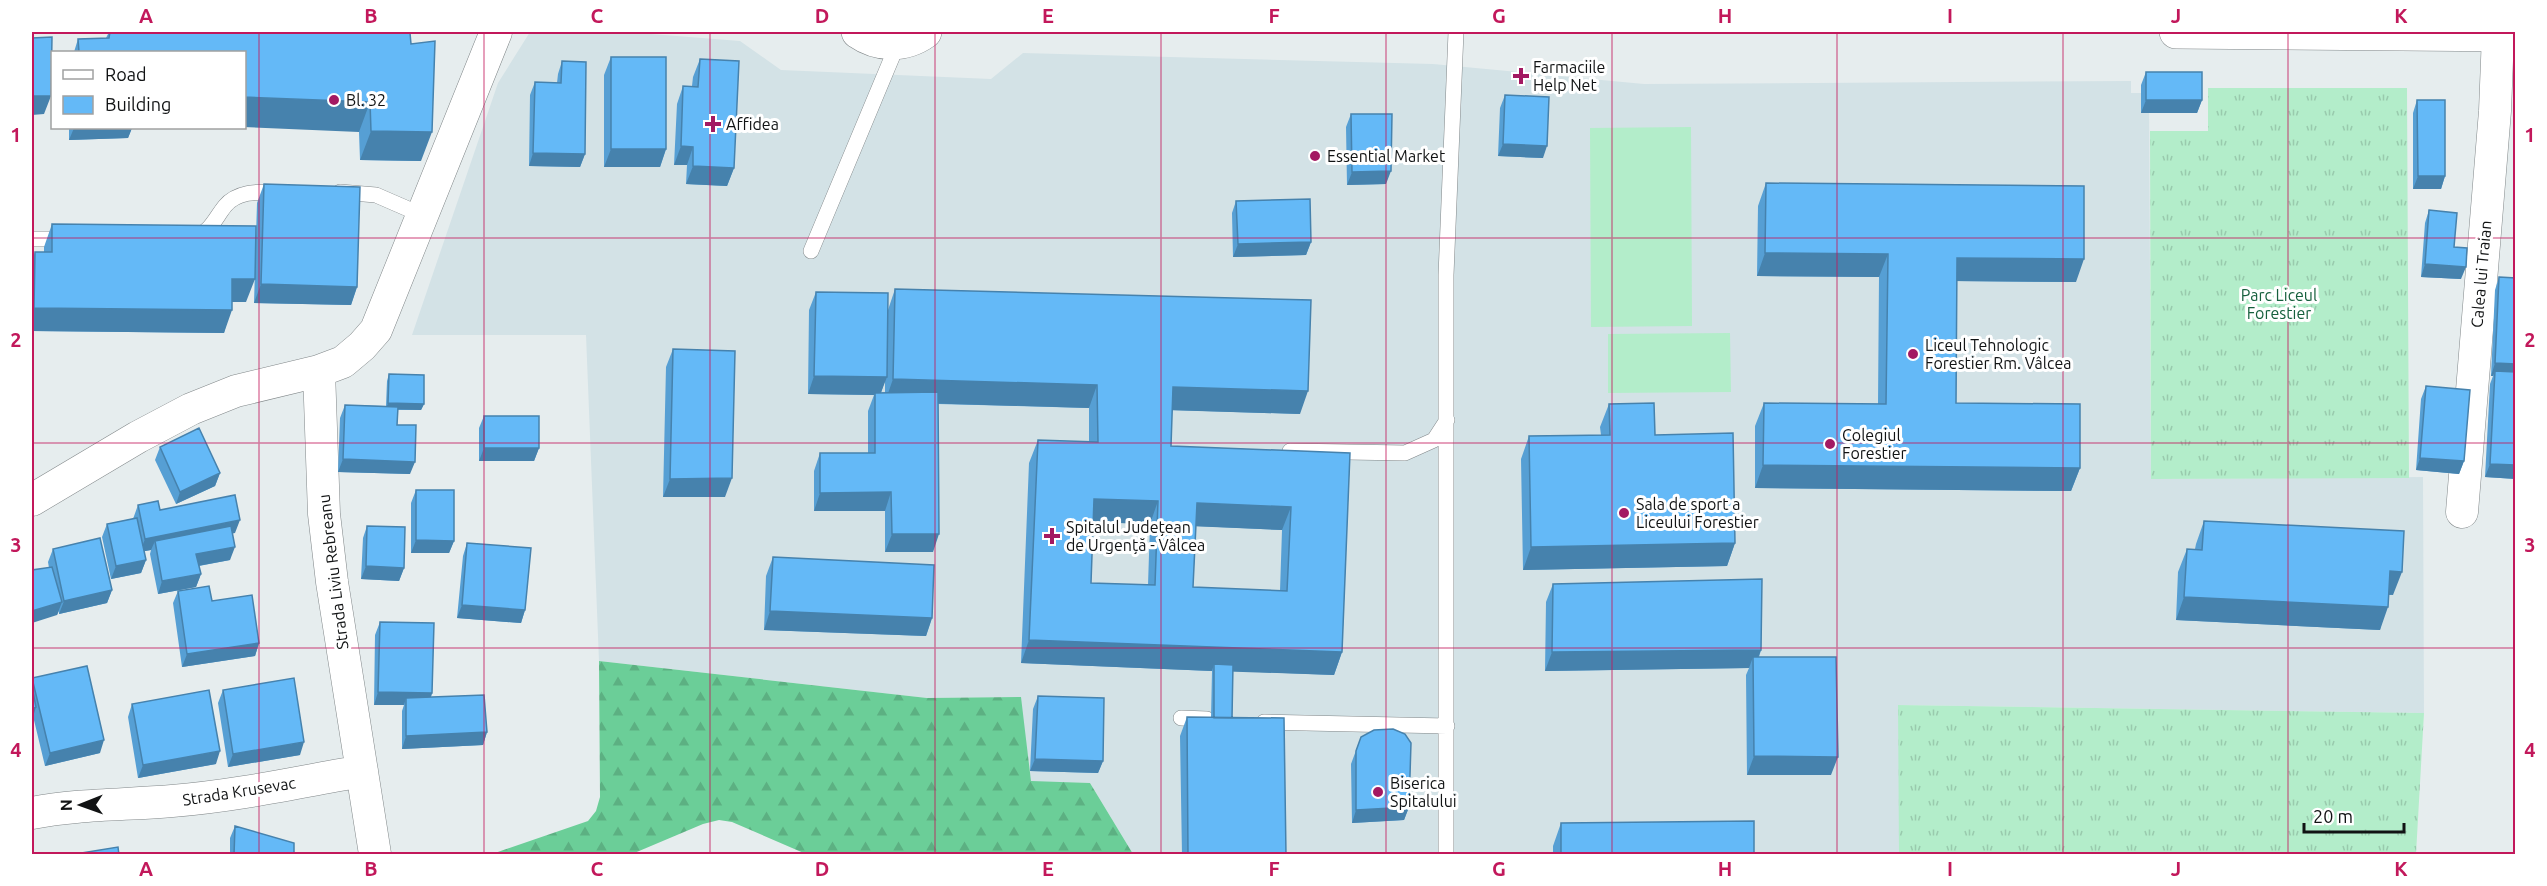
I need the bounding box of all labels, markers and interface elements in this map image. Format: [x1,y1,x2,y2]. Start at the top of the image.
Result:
text: A [139,4,153,27]
text: B [364,4,378,27]
text: C [591,4,604,27]
text: D [815,4,829,27]
text: E [1042,4,1054,27]
text: F [1268,4,1280,27]
text: G [1492,4,1506,27]
text: H [1718,4,1732,27]
text: I [1947,4,1953,27]
text: J [2171,4,2181,27]
text: K [2394,4,2408,27]
legend [51,51,246,129]
place label: Farmaciile Help Net [1533,58,1605,94]
text: Road [105,64,147,84]
marker: Farmaciile Help Net [1514,69,1528,83]
place label: Bl. 32 [346,91,386,109]
marker: Bl. 32 [327,93,341,107]
text: Building [105,94,171,114]
marker: Affidea [704,115,722,133]
place label: Affidea [726,115,779,133]
text: 1 [10,123,22,146]
text: 1 [2524,123,2536,146]
place label: Essential Market [1327,147,1446,165]
marker: Essential Market [1308,149,1322,163]
street label: Calea lui Traian [2467,220,2495,328]
park label: Parc Liceul Forestier [2241,286,2317,322]
text: 2 [10,328,22,351]
text: 2 [2524,328,2536,351]
place label: Liceul Tehnologic Forestier Rm. Vâlcea [1925,336,2071,372]
marker: Liceul Tehnologic Forestier Rm. Vâlcea [1906,347,1920,361]
place label: Colegiul Forestier [1842,426,1907,462]
marker: Colegiul Forestier [1823,437,1837,451]
street label: Strada Liviu Rebreanu [315,493,351,651]
place label: Sala de sport a Liceului Forestier [1636,495,1759,531]
marker: Sala de sport a Liceului Forestier [1617,506,1631,520]
place label: Spitalul Județean de Urgență - Vâlcea [1066,518,1205,554]
marker: Spitalul Județean de Urgență - Vâlcea [1043,527,1061,545]
text: 3 [10,533,22,556]
text: 3 [2524,533,2536,556]
text: 4 [10,738,22,761]
text: 4 [2524,738,2536,761]
street label: Strada Krusevac [181,773,297,809]
place label: Biserica Spitalului [1390,774,1457,810]
north arrow [51,775,111,835]
marker: Biserica Spitalului [1371,785,1385,799]
scale bar [2304,796,2404,834]
text: N [57,799,75,811]
text: 20 m [2313,806,2353,826]
text: A [139,857,153,880]
text: B [364,857,378,880]
text: C [591,857,604,880]
text: D [815,857,829,880]
text: E [1042,857,1054,880]
text: F [1268,857,1280,880]
text: G [1492,857,1506,880]
text: H [1718,857,1732,880]
text: I [1947,857,1953,880]
text: J [2171,857,2181,880]
text: K [2394,857,2408,880]

